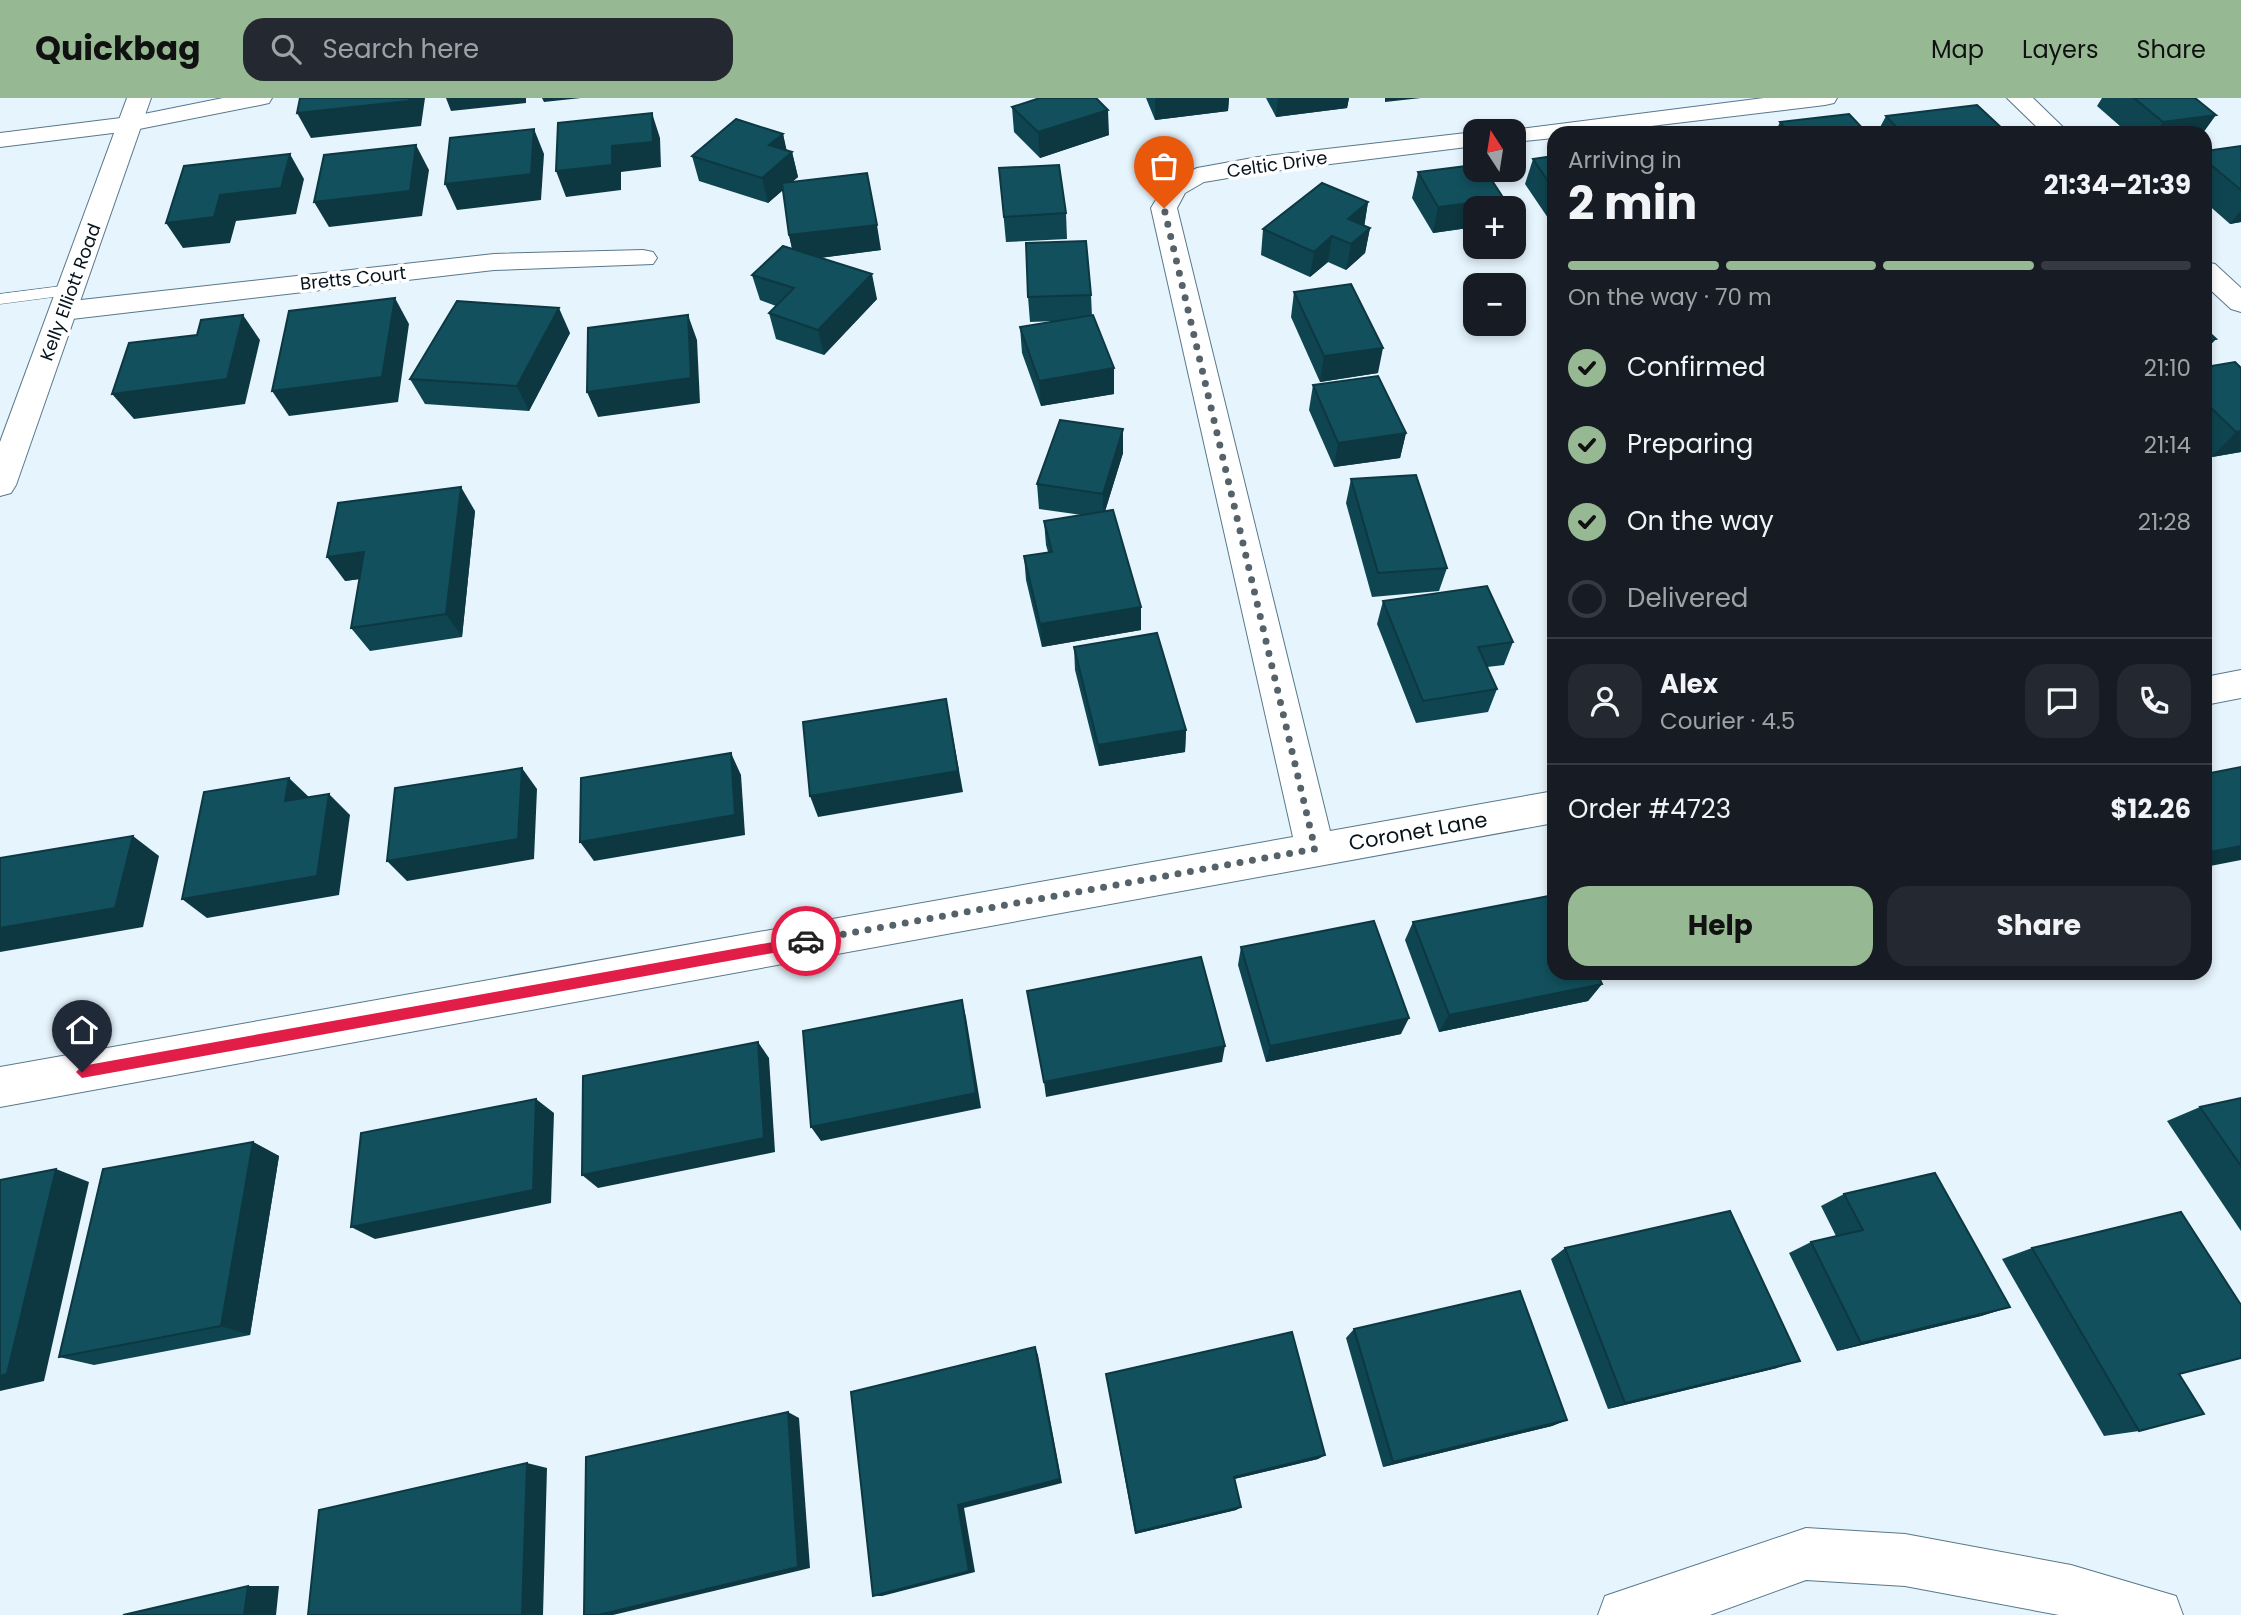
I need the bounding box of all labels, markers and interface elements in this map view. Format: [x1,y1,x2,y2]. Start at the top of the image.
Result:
search box [243,18,733,81]
text: Quickbag [35,25,201,72]
icon: search [267,30,305,68]
text: Search here [323,31,479,67]
text: Map [1931,33,1984,66]
text: Layers [2022,33,2098,66]
text: Share [2136,33,2206,66]
north arrow [1463,119,1526,182]
map controls [1463,119,1526,336]
pin [1134,136,1194,208]
text: Arriving in [1568,144,1682,176]
street label: Celtic Drive [1225,145,1329,183]
icon: bag [1145,147,1183,185]
text: 21:34–21:39 [2044,167,2191,203]
text: 2 min [1568,171,1697,235]
button: + [1463,196,1526,259]
street label: Kelly Elliott Road [34,220,106,364]
street label: Bretts Court [299,260,407,296]
button: − [1463,273,1526,336]
text: On the way · 70 m [1568,281,1772,313]
icon: check [1568,349,1606,387]
text: Confirmed [1627,349,1765,385]
text: 21:10 [2144,352,2191,384]
icon: check [1568,426,1606,464]
text: Preparing [1627,426,1753,462]
text: 21:14 [2144,429,2191,461]
icon: check [1568,503,1606,541]
text: On the way [1627,503,1774,539]
text: 21:28 [2138,506,2191,538]
text: Delivered [1627,580,1748,616]
button: person [1568,664,1642,738]
button: chat [2025,664,2099,738]
button: phone [2117,664,2191,738]
text: Alex [1660,666,1718,702]
text: Courier · 4.5 [1660,705,1795,737]
text: Order #4723 [1568,791,1731,827]
text: $12.26 [2111,791,2191,827]
street label: Coronet Lane [1346,805,1490,857]
button: Help [1568,886,1873,966]
button: Share [1887,886,2191,966]
courier [771,906,841,976]
icon: car [787,922,825,960]
pin [52,1000,112,1072]
icon: home [63,1011,101,1049]

